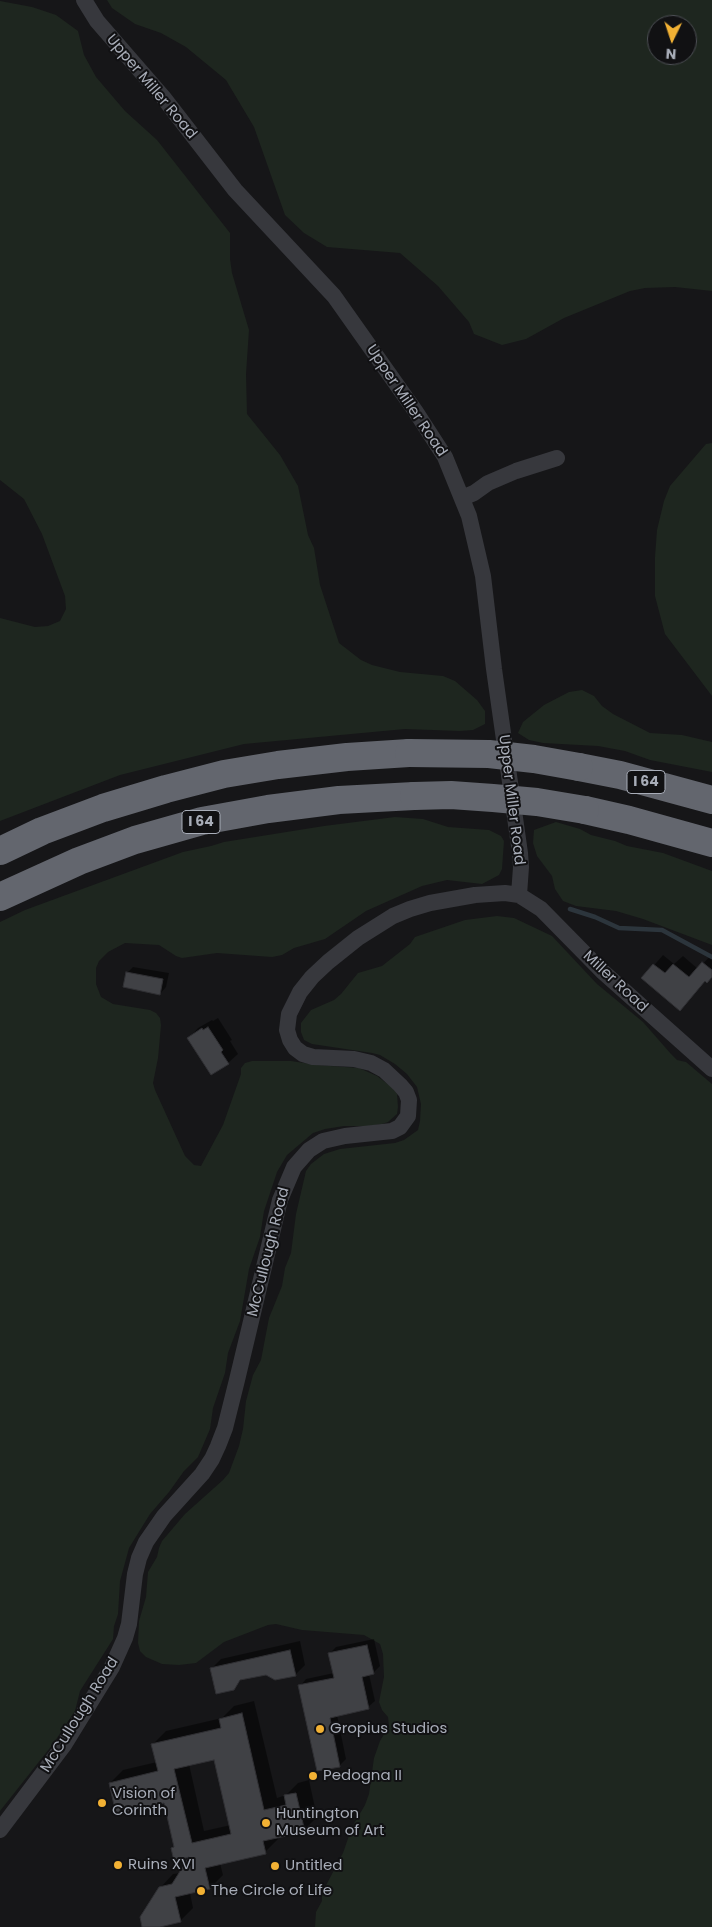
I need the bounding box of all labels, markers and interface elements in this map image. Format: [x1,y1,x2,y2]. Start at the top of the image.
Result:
north arrow [647,15,697,65]
street label: Upper Miller Road [102,31,200,143]
text: N [665,44,677,64]
street label: Upper Miller Road [362,342,450,460]
street label: Upper Miller Road [494,734,528,866]
road number: I 64 [627,770,665,794]
road number: I 64 [182,810,220,834]
street label: Miller Road [579,947,651,1017]
street label: McCullough Road [244,1186,294,1318]
street label: McCullough Road [37,1654,123,1776]
place label: Gropius Studios [330,1720,447,1738]
marker: Gropius Studios [314,1723,326,1735]
place label: Pedogna II [323,1767,402,1785]
marker: Pedogna II [307,1770,319,1782]
place label: Vision of Corinth [112,1785,175,1820]
marker: Vision of Corinth [96,1797,108,1809]
place label: Huntington Museum of Art [276,1805,384,1840]
marker: Huntington Museum of Art [260,1817,272,1829]
place label: Ruins XVI [128,1856,195,1874]
place label: Untitled [285,1857,342,1875]
marker: Ruins XVI [112,1859,124,1871]
marker: Untitled [269,1860,281,1872]
place label: The Circle of Life [211,1882,332,1900]
marker: The Circle of Life [195,1885,207,1897]

